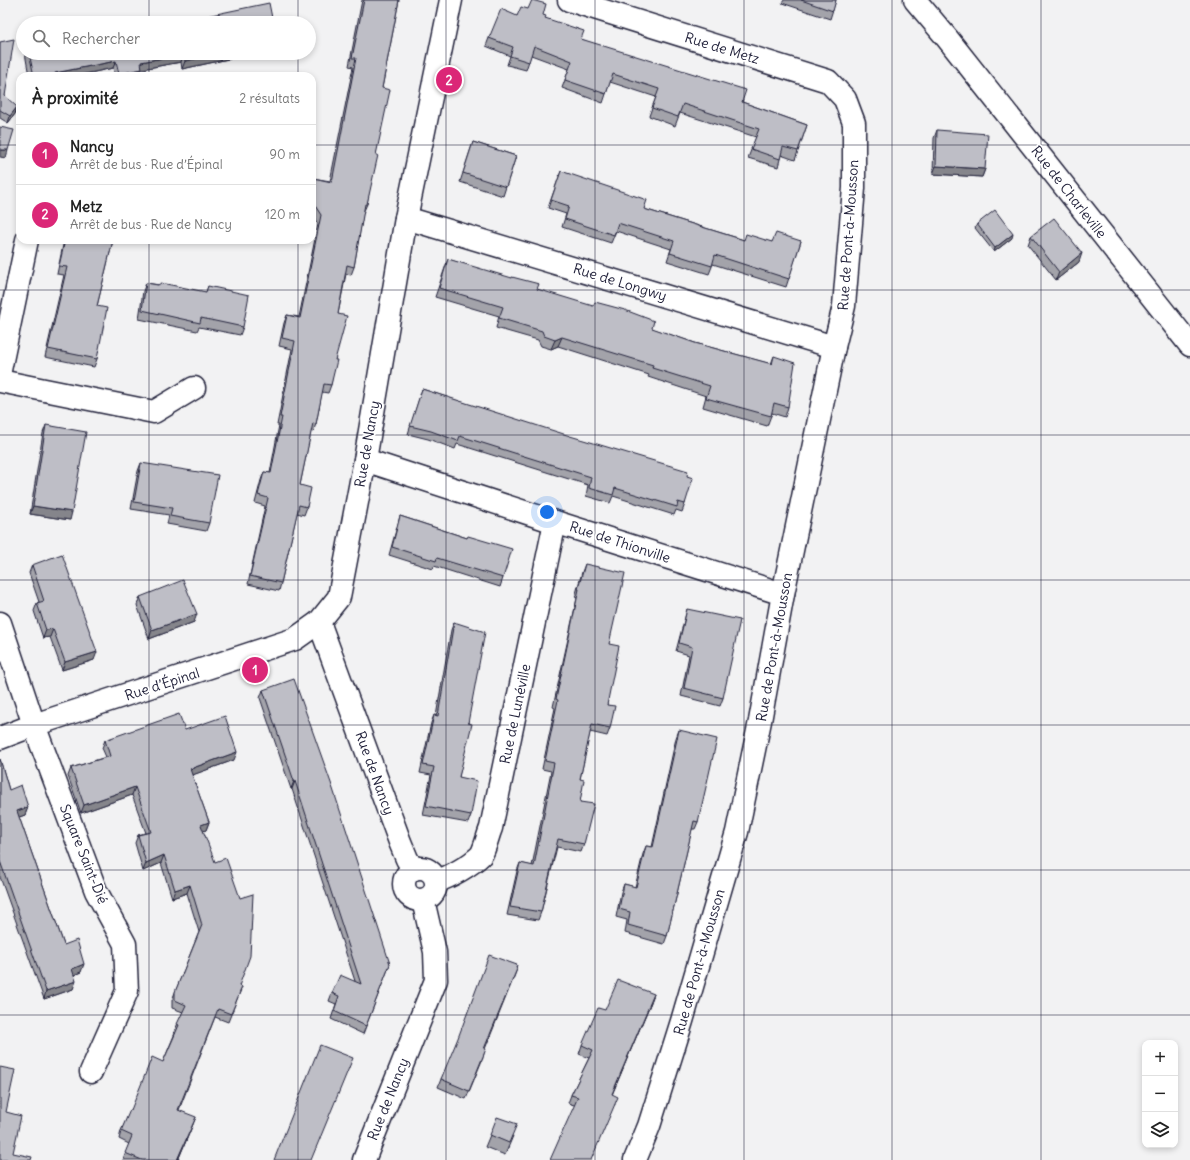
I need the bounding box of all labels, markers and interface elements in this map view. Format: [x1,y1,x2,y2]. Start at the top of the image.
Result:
search box [16,16,316,60]
icon: search [30,27,52,49]
street label: Rue de Metz [683,28,762,68]
text: Rechercher [62,29,140,48]
pin: 2 [436,65,462,95]
text: À proximité [32,87,118,109]
text: 2 résultats [239,90,300,107]
text: Nancy [70,137,114,156]
street label: Rue de Charleville [1027,142,1111,242]
text: 1 [42,146,48,163]
text: 90 m [269,146,300,163]
text: Arrêt de bus · Rue d’Épinal [70,156,223,173]
street label: Rue de Pont-à-Mousson [834,159,862,311]
text: Metz [70,197,102,216]
text: 2 [41,206,49,223]
text: 120 m [265,206,300,223]
text: Arrêt de bus · Rue de Nancy [70,216,232,233]
street label: Rue de Longwy [571,259,669,305]
street label: Rue de Nancy [351,399,383,489]
your location [537,502,557,522]
street label: Rue de Thionville [567,517,673,567]
street label: Rue de Pont-à-Mousson [752,571,796,723]
pin: 1 [242,655,268,685]
street label: Rue de Lunéville [496,662,534,766]
street label: Rue d’Épinal [122,663,202,705]
street label: Rue de Nancy [352,729,398,817]
street label: Square Saint-Dié [56,802,112,906]
street label: Rue de Pont-à-Mousson [670,887,728,1037]
map controls [1142,1040,1178,1148]
button: + [1142,1040,1178,1076]
street label: Rue de Nancy [363,1055,413,1143]
button: − [1142,1076,1178,1112]
button: layers [1142,1112,1178,1148]

